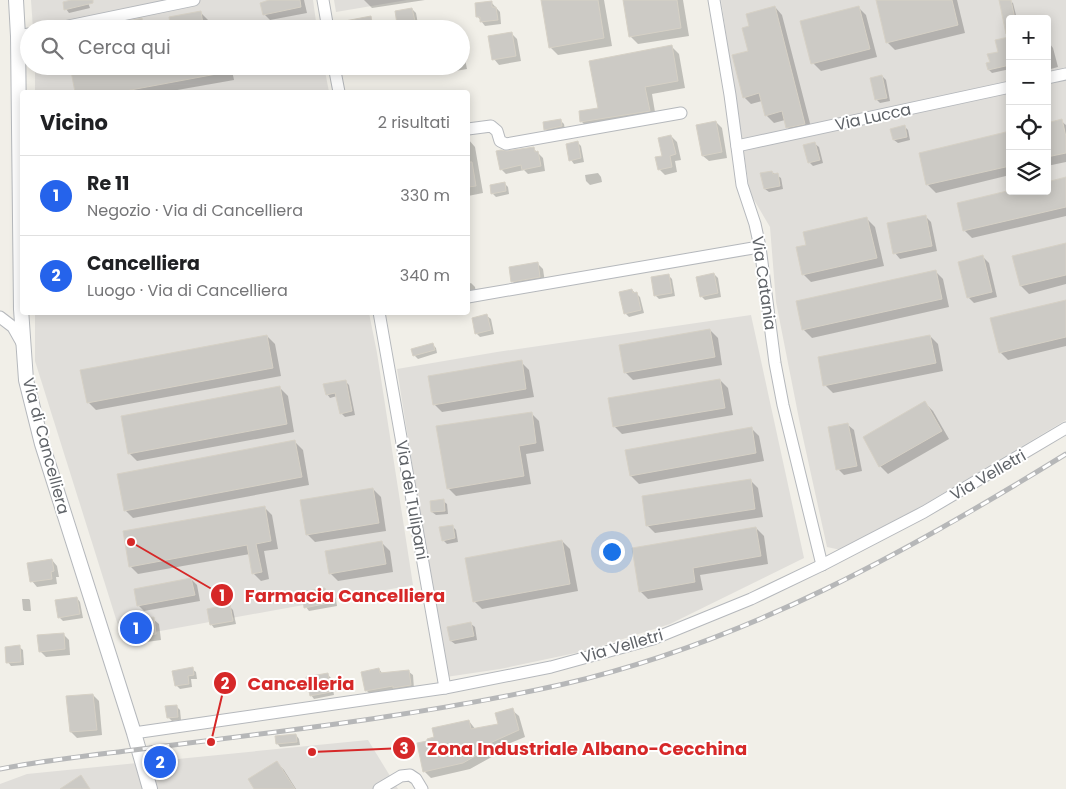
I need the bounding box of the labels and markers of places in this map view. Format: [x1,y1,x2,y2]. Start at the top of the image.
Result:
callout: Farmacia Cancelliera [210,579,455,612]
pin: 1 [120,609,152,647]
callout: Cancelleria [212,667,364,700]
callout: Zona Industriale Albano-Cecchina [391,732,757,765]
pin: 2 [144,743,176,781]

